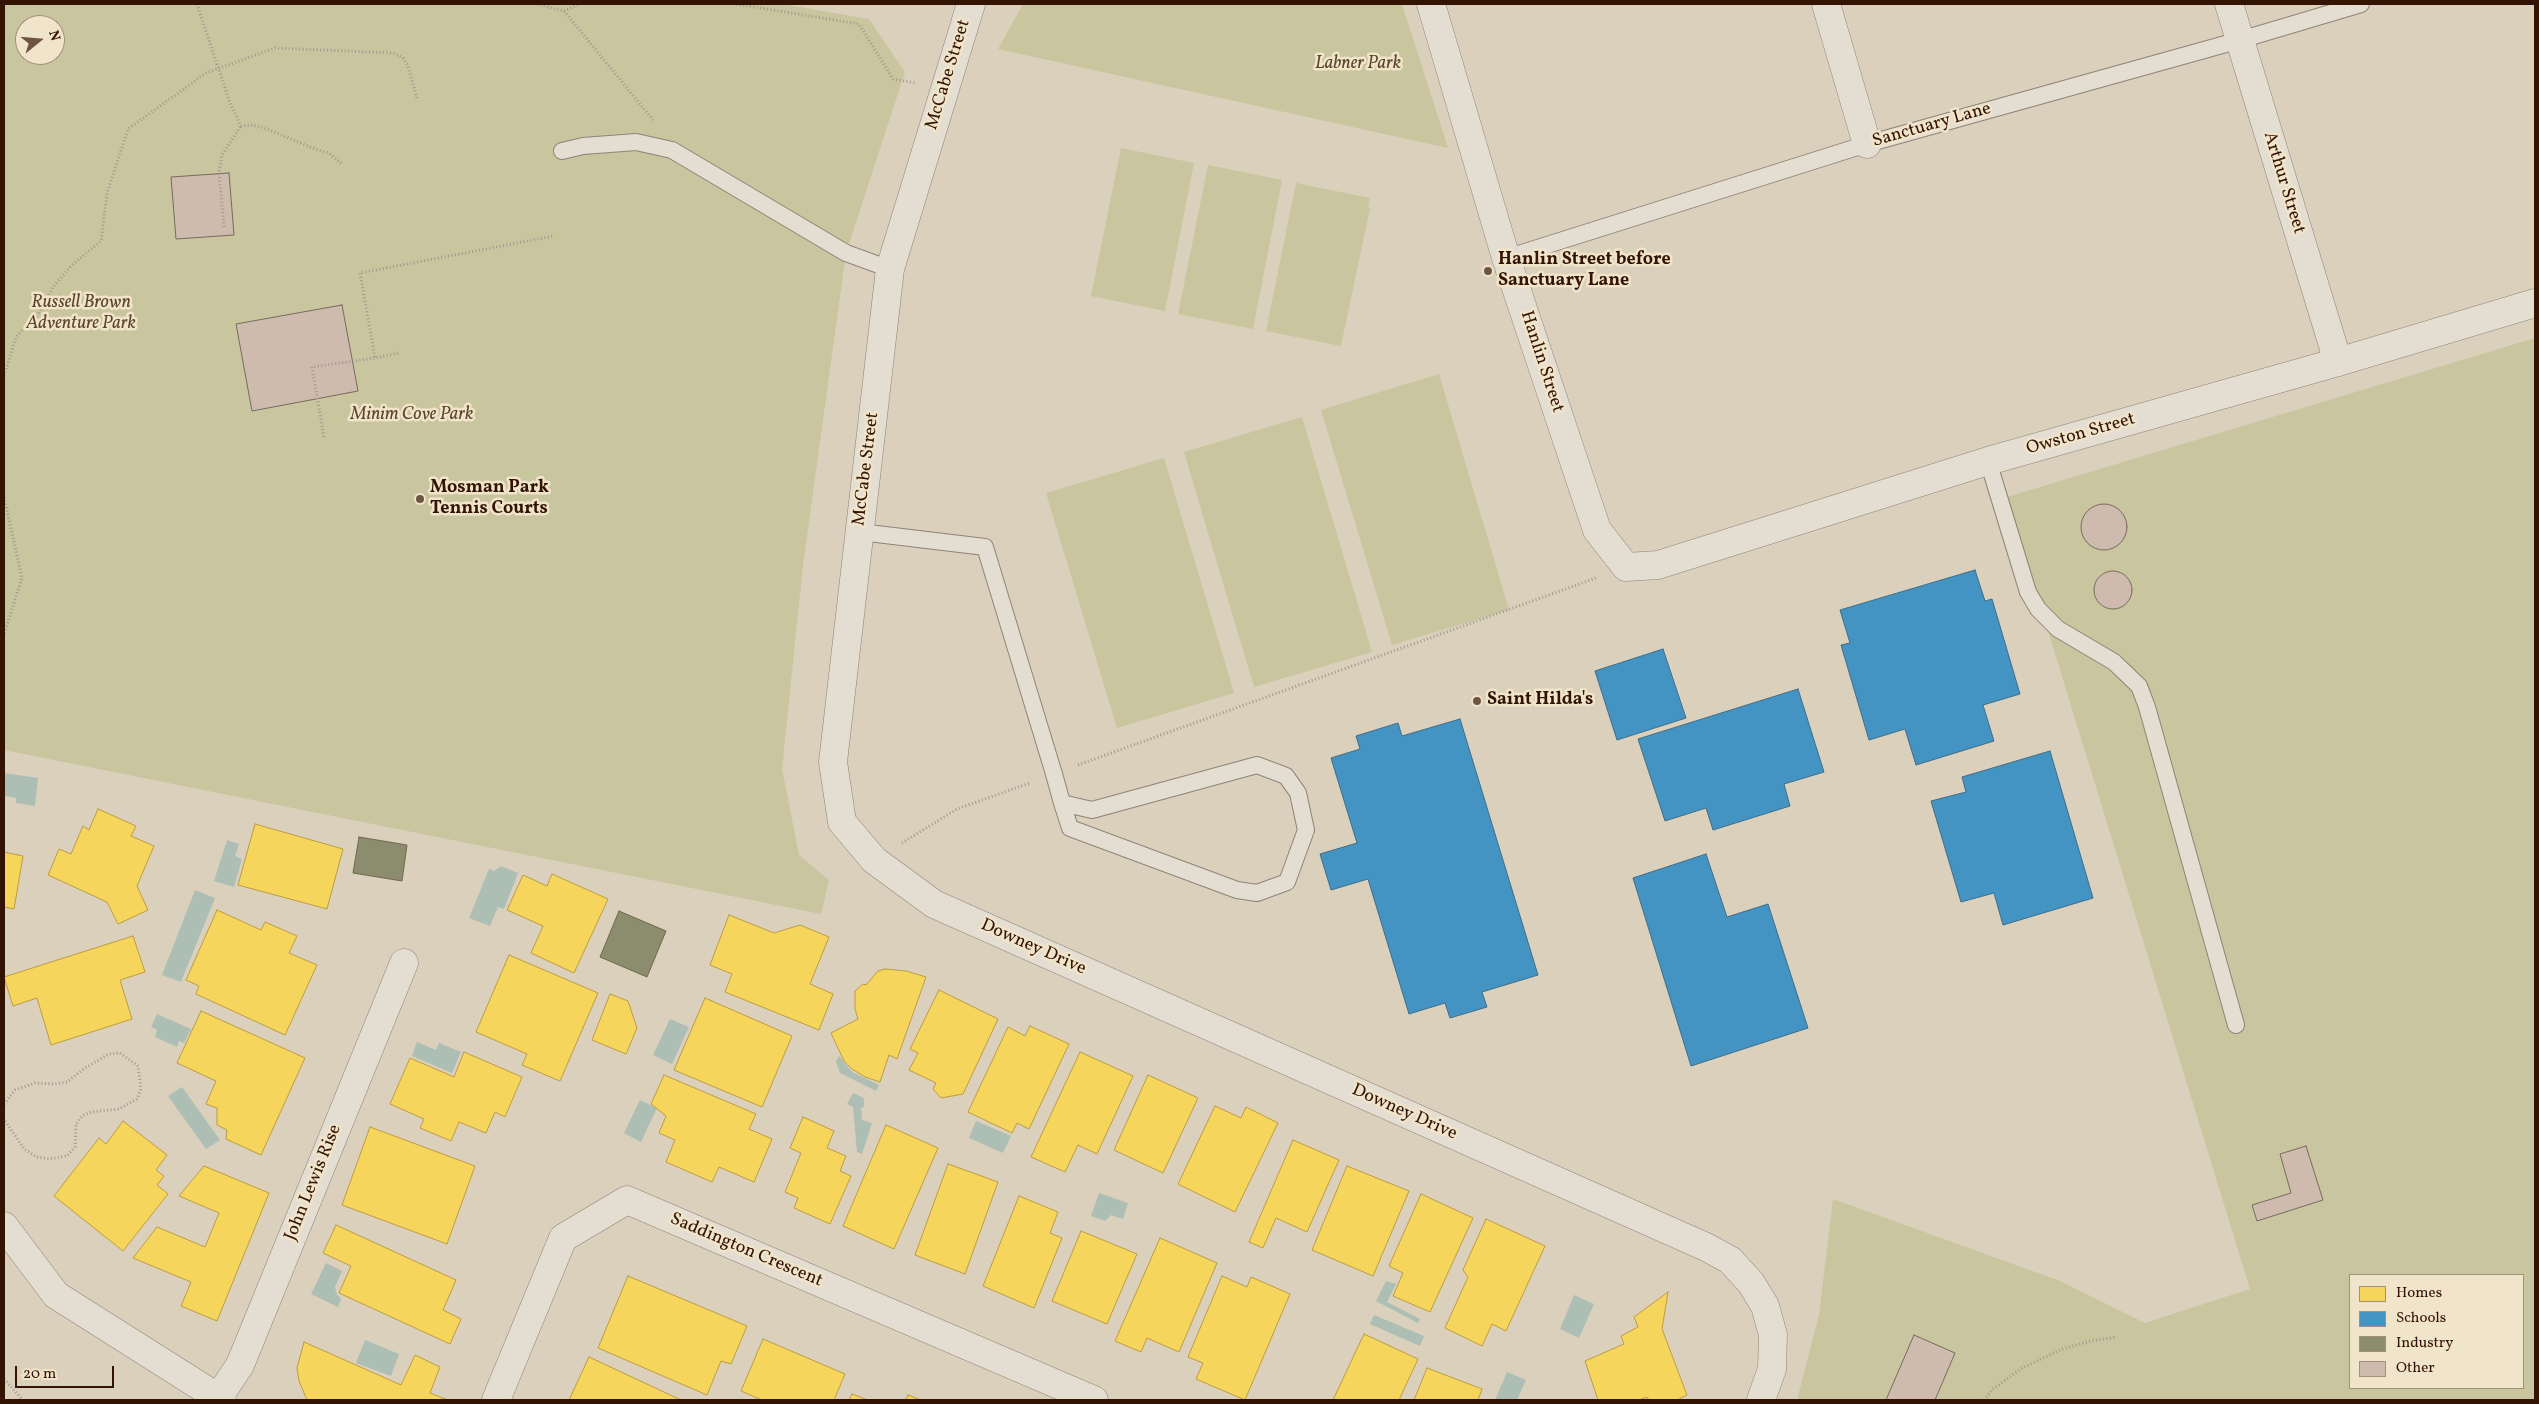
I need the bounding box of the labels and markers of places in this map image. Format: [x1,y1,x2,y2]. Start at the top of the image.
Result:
place label: Hanlin Street before Sanctuary Lane [1498,250,1671,292]
marker: Hanlin Street before Sanctuary Lane [1482,265,1494,277]
place label: Mosman Park Tennis Courts [430,478,549,520]
marker: Mosman Park Tennis Courts [414,493,426,505]
place label: Saint Hilda's [1487,690,1593,712]
marker: Saint Hilda's [1471,695,1483,707]

